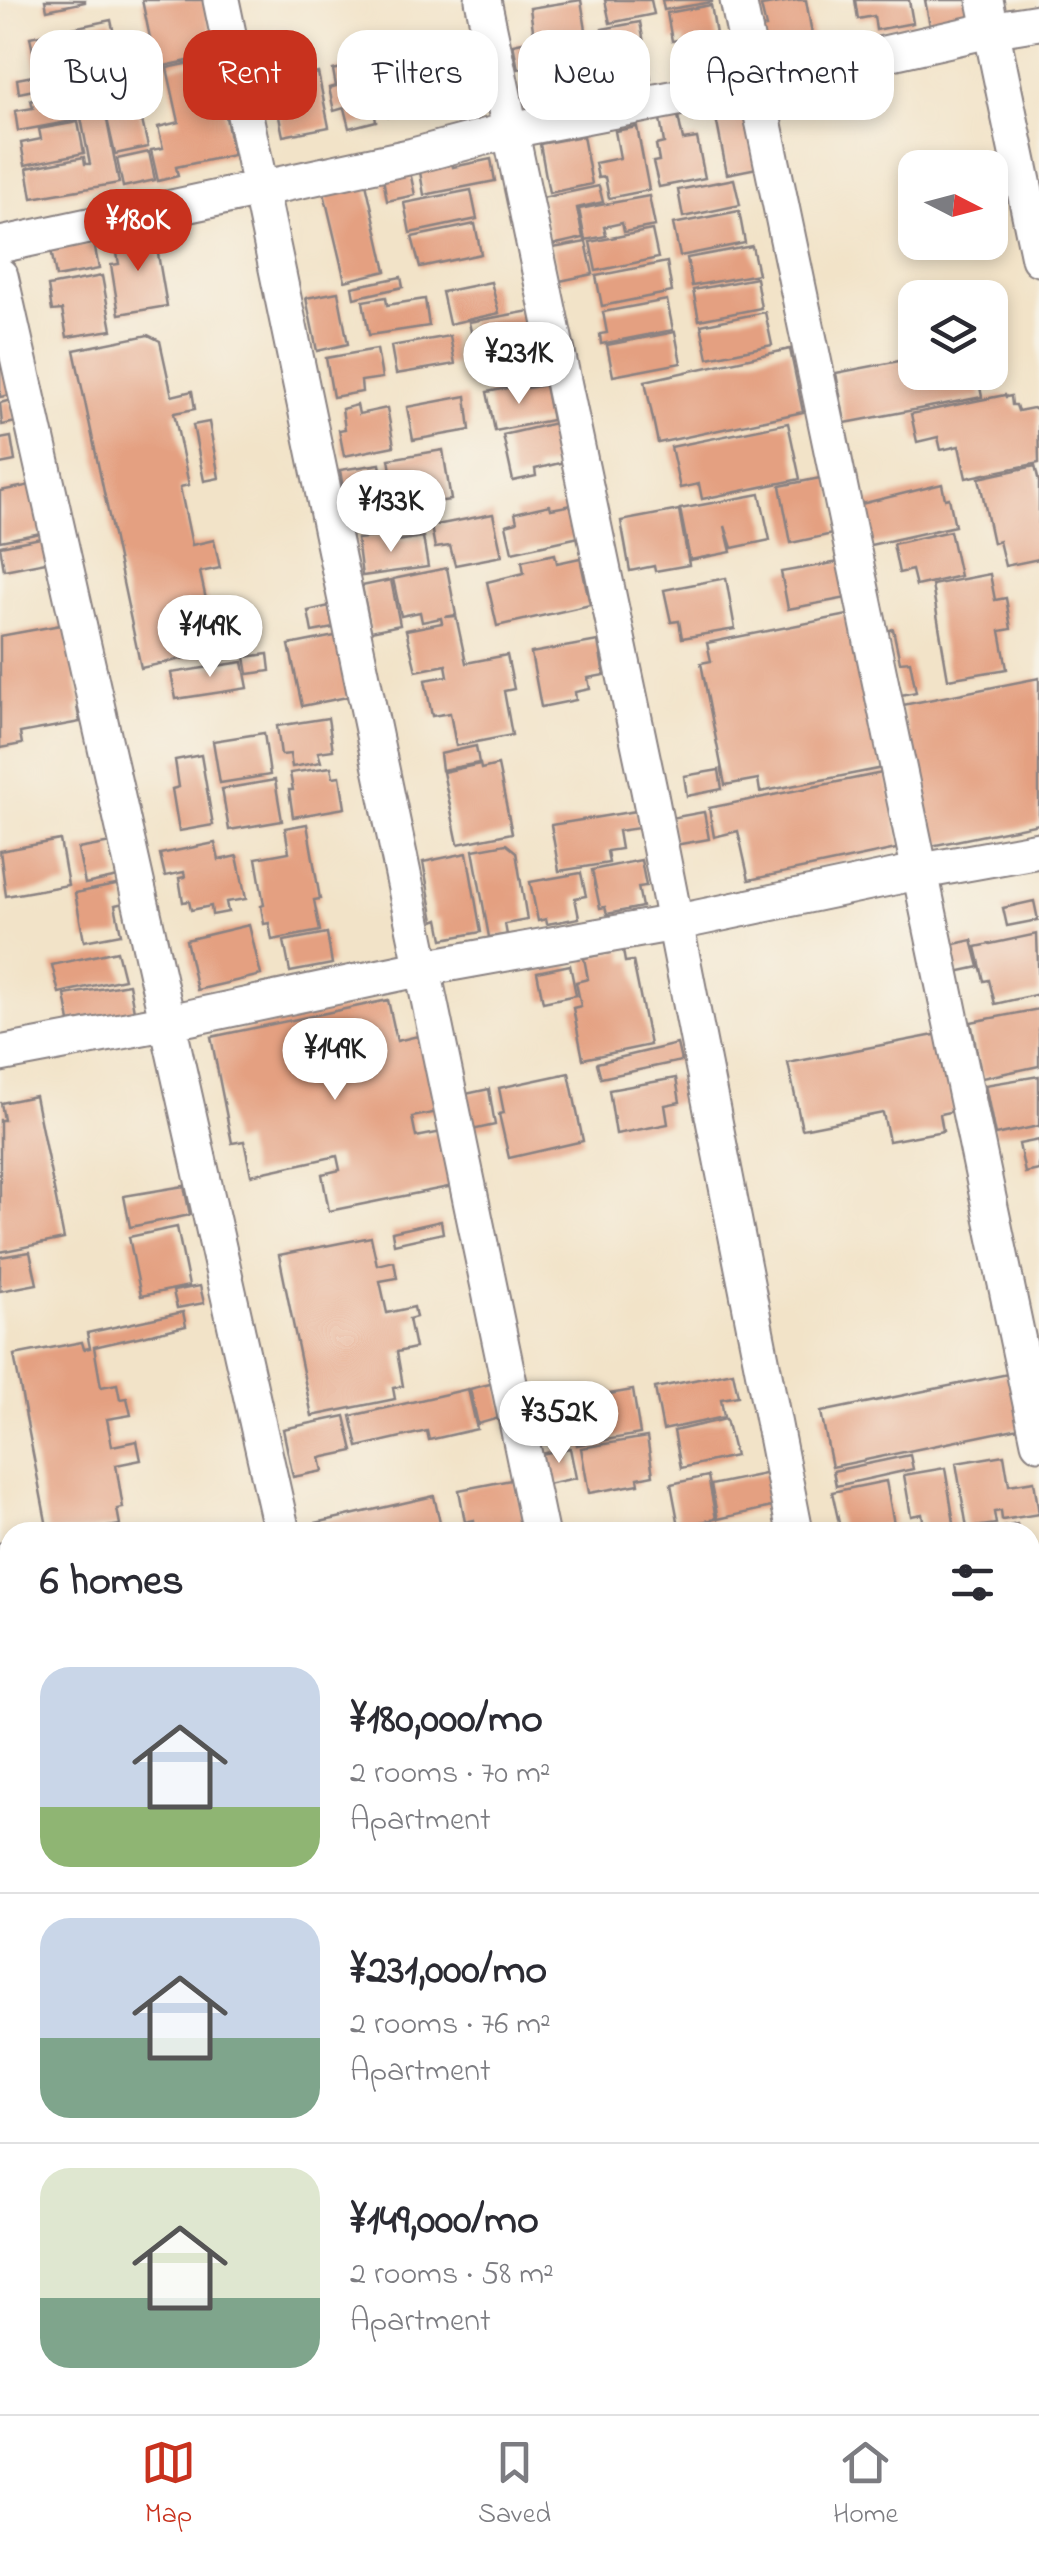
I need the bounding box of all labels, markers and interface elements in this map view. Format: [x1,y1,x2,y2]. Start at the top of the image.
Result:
chip: Buy [30,30,163,120]
chip: Rent [183,30,317,120]
chip: Filters [337,30,498,120]
chip: New [518,30,650,120]
chip: Apartment [670,30,894,120]
north arrow [898,150,1008,260]
map controls [898,150,1008,390]
pin: ¥180K [68,189,208,274]
text: ¥180K [106,198,170,245]
button: layers [898,280,1008,390]
pin: ¥231K [449,322,589,407]
text: ¥231K [485,331,553,378]
pin: ¥133K [321,470,461,555]
text: ¥133K [359,479,423,526]
pin: ¥149K [140,595,280,680]
text: ¥149K [180,604,241,651]
pin: ¥149K [265,1018,405,1103]
text: ¥149K [305,1027,366,1074]
pin: ¥352K [489,1381,629,1466]
text: ¥352K [521,1390,597,1437]
text: 6 homes [40,1552,184,1613]
icon: filters [945,1555,1000,1610]
text: ¥180,000/mo [350,1690,543,1751]
icon: home [120,1707,240,1827]
text: 2 rooms · 70 m² [350,1751,550,1798]
text: Apartment [350,1798,491,1845]
text: ¥231,000/mo [350,1941,547,2002]
icon: home [120,1958,240,2078]
text: 2 rooms · 76 m² [350,2002,551,2049]
text: Apartment [350,2049,491,2096]
text: ¥149,000/mo [350,2191,539,2252]
icon: home [120,2208,240,2328]
text: 2 rooms · 58 m² [350,2252,554,2299]
text: Apartment [350,2299,491,2346]
tab: Map [141,2435,196,2536]
tab: Saved [478,2435,551,2536]
tab: Home [833,2435,898,2536]

